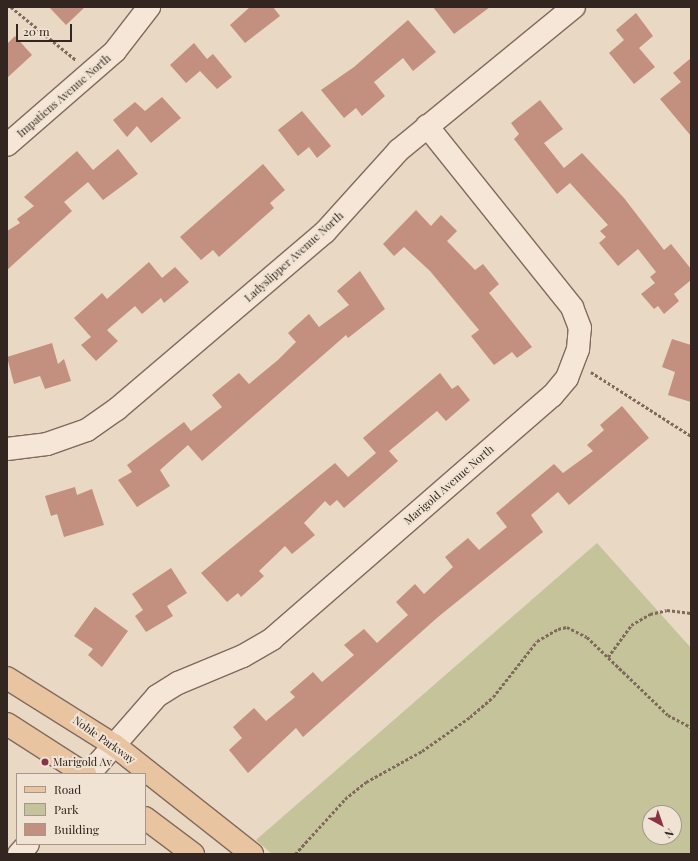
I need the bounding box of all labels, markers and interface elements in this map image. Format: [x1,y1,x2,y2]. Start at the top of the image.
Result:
scale bar [18,16,74,42]
text: 20 m [23,23,50,39]
street label: Impatiens Avenue North [14,52,114,140]
street label: Ladyslipper Avenue North [242,209,346,305]
street label: Marigold Avenue North [401,442,497,528]
street label: Noble Parkway [70,714,138,766]
place label: Marigold Av [53,755,112,769]
marker: Marigold Av [40,757,50,767]
legend [16,773,146,845]
text: Road [54,781,81,797]
text: Park [54,801,79,817]
north arrow [642,805,682,845]
text: Building [54,821,99,837]
text: N [662,826,677,842]

